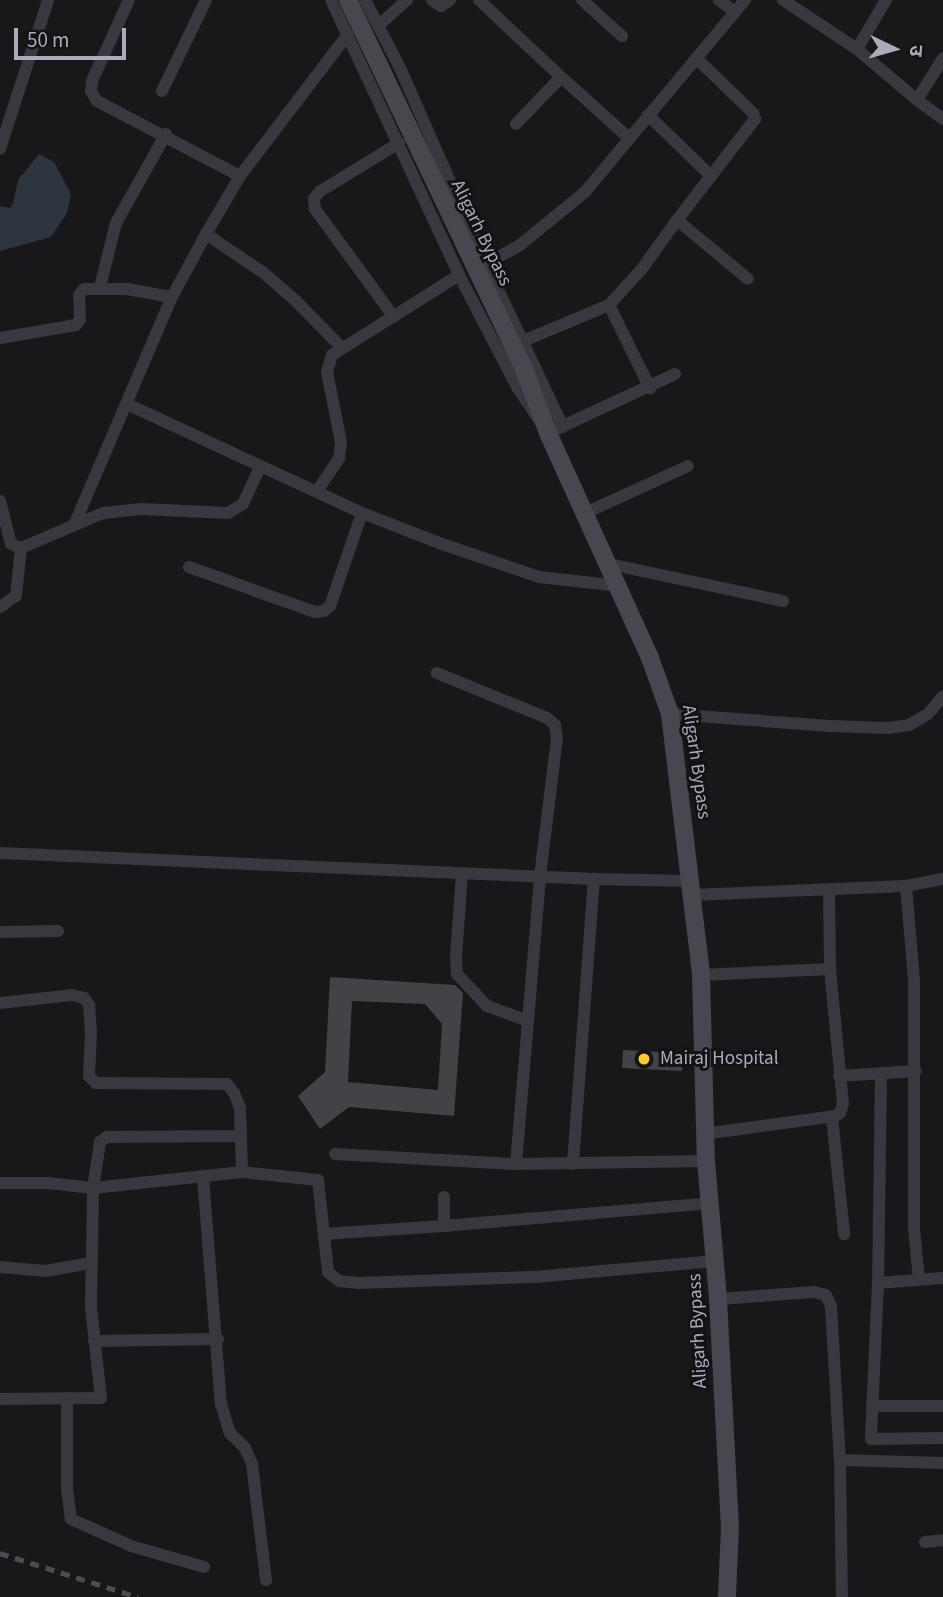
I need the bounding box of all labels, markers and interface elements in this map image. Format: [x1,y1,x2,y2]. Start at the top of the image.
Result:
scale bar [18,14,130,58]
north arrow [859,14,929,84]
text: 50 m [27,25,69,55]
text: उ [901,44,929,58]
street label: Aligarh Bypass [446,176,516,290]
street label: Aligarh Bypass [677,703,715,821]
place label: Mairaj Hospital [660,1048,779,1070]
marker: Mairaj Hospital [634,1049,654,1069]
street label: Aligarh Bypass [684,1273,712,1389]

